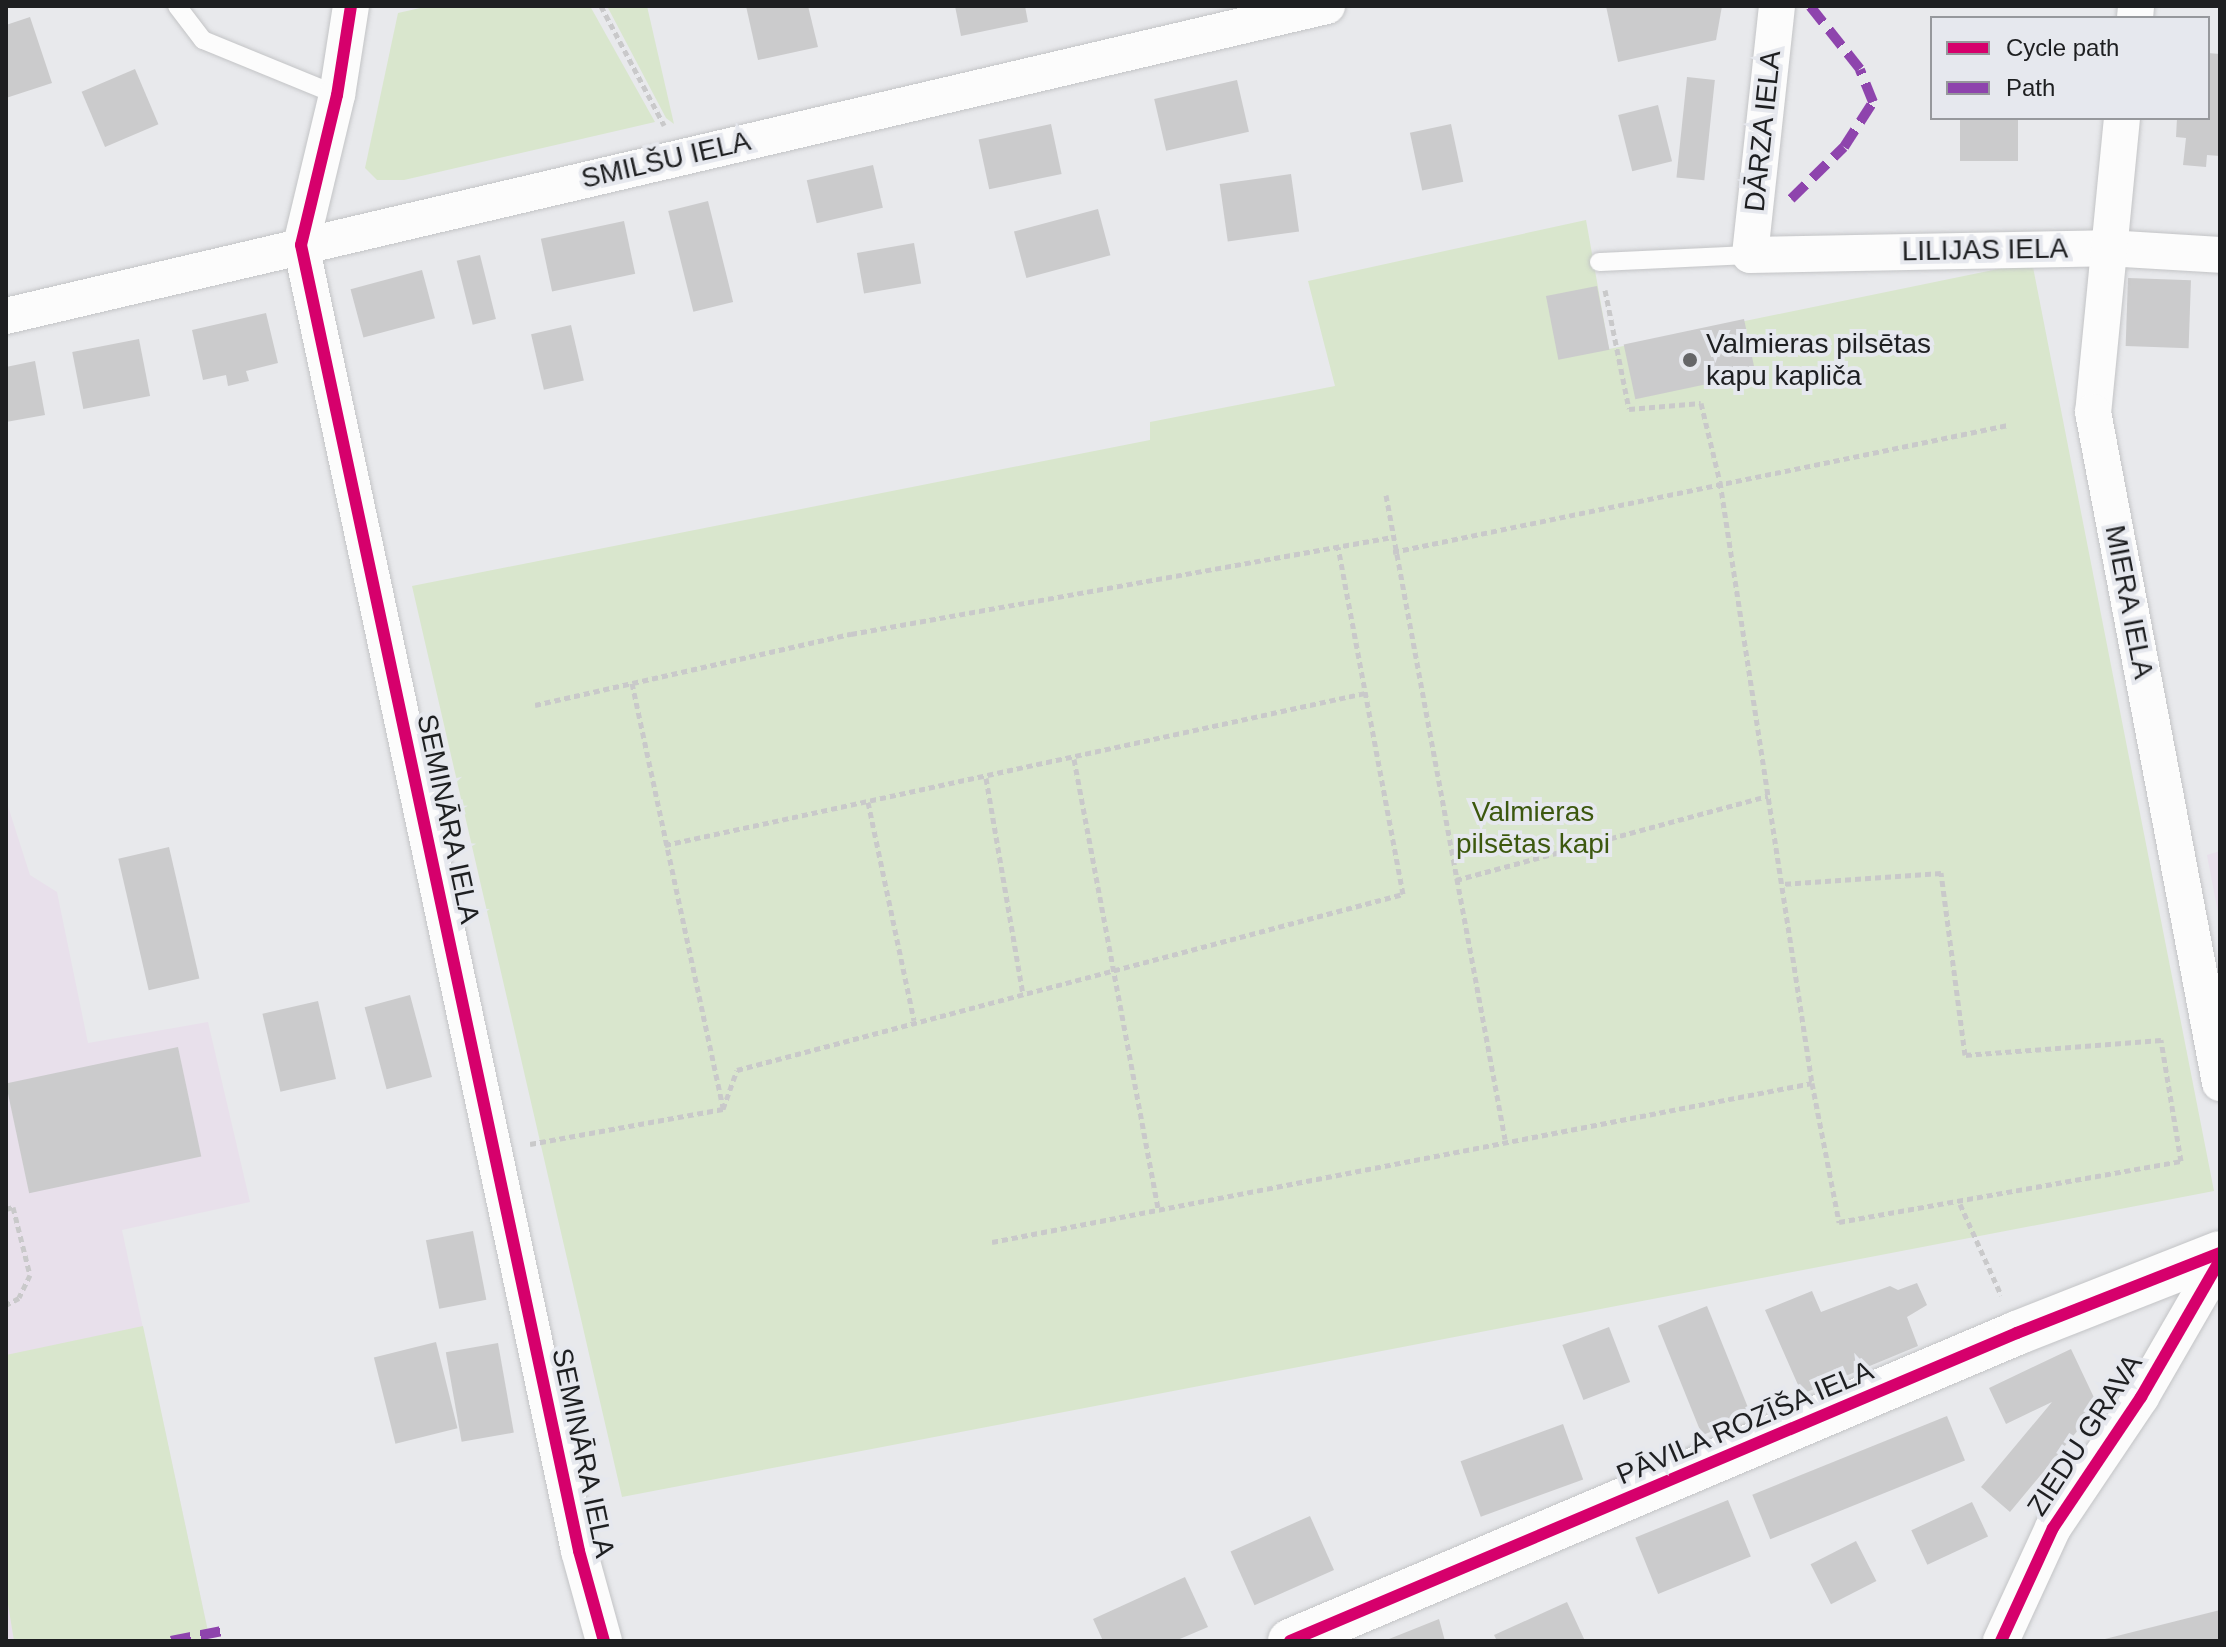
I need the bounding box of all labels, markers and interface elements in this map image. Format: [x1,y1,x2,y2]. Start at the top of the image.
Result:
legend [1930,16,2210,120]
text: Cycle path [2006,34,2119,61]
street label: DĀRZA IELA [1738,48,1788,214]
text: Path [2006,74,2055,101]
street label: SMILŠU IELA [578,124,754,196]
street label: LILIJAS IELA [1901,232,2069,268]
place label: Valmieras pilsētas kapu kapliča [1706,327,1931,393]
marker: Valmieras pilsētas kapu kapliča [1681,351,1699,369]
street label: MIERA IELA [2098,522,2160,682]
street label: SEMINĀRA IELA [409,710,487,928]
park label: Valmieras pilsētas kapi [1456,795,1610,861]
street label: SEMINĀRA IELA [544,1344,622,1562]
street label: ZIEDU GRAVA [2020,1348,2150,1522]
street label: PĀVILA ROZĪŠA IELA [1610,1353,1880,1493]

